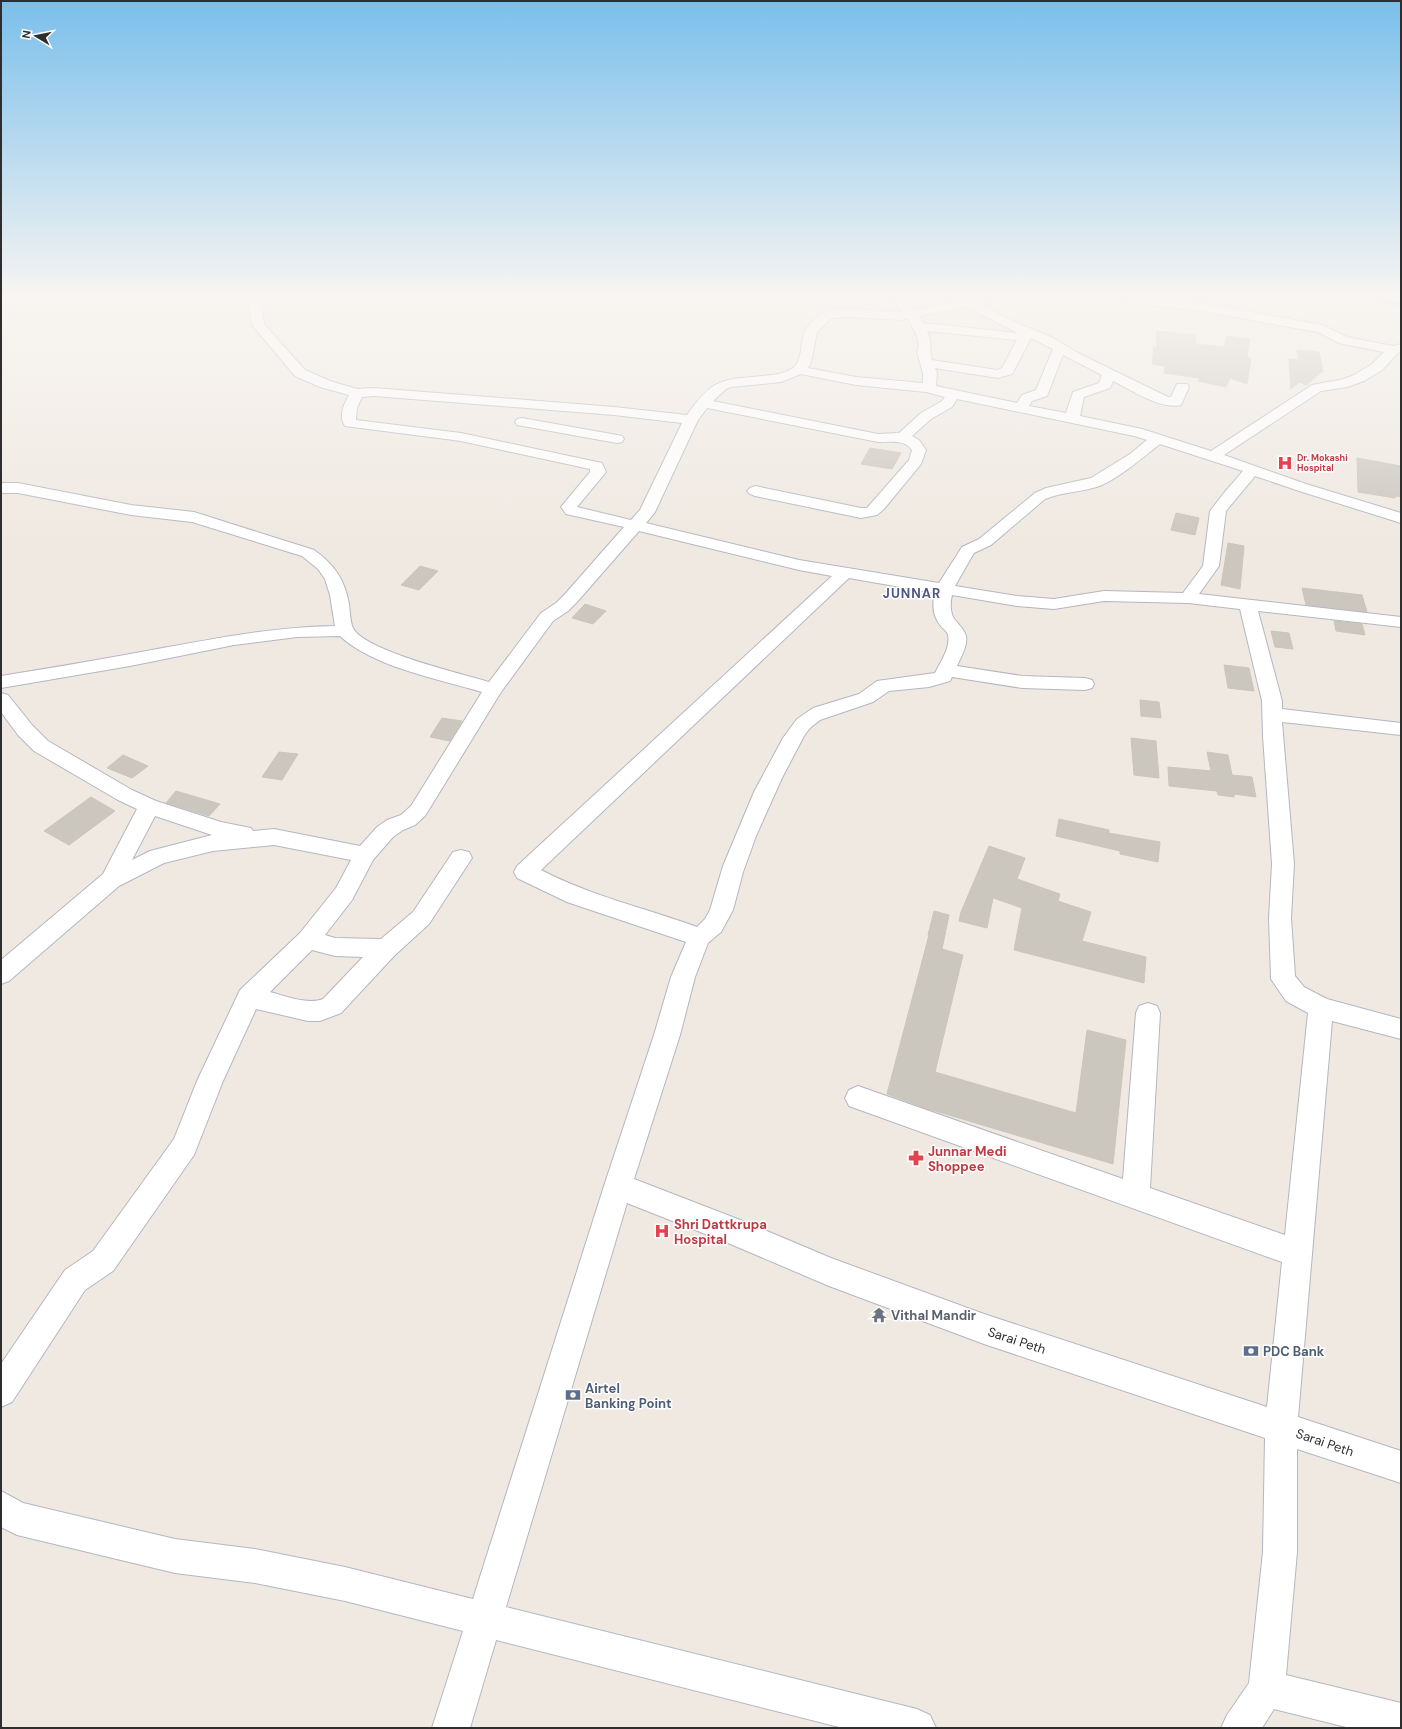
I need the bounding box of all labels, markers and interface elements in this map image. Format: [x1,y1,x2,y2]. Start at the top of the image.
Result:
north arrow [16,16,56,56]
text: N [19,29,34,39]
place label: Dr. Mokashi Hospital [1297,452,1348,474]
hospital icon: Dr. Mokashi Hospital [1276,454,1294,472]
district label: JUNNAR [883,585,941,602]
place label: Junnar Medi Shoppee [928,1143,1007,1175]
pharmacy icon: Junnar Medi Shoppee [907,1149,925,1167]
place label: Shri Dattkrupa Hospital [674,1216,767,1248]
hospital icon: Shri Dattkrupa Hospital [653,1222,671,1240]
temple icon: Vithal Mandir [870,1306,888,1324]
place label: Vithal Mandir [891,1307,977,1324]
street label: Sarai Peth [986,1323,1048,1358]
bank icon: PDC Bank [1242,1342,1260,1360]
place label: PDC Bank [1263,1343,1325,1360]
place label: Airtel Banking Point [585,1380,672,1412]
bank icon: Airtel Banking Point [564,1386,582,1404]
street label: Sarai Peth [1294,1425,1356,1460]

